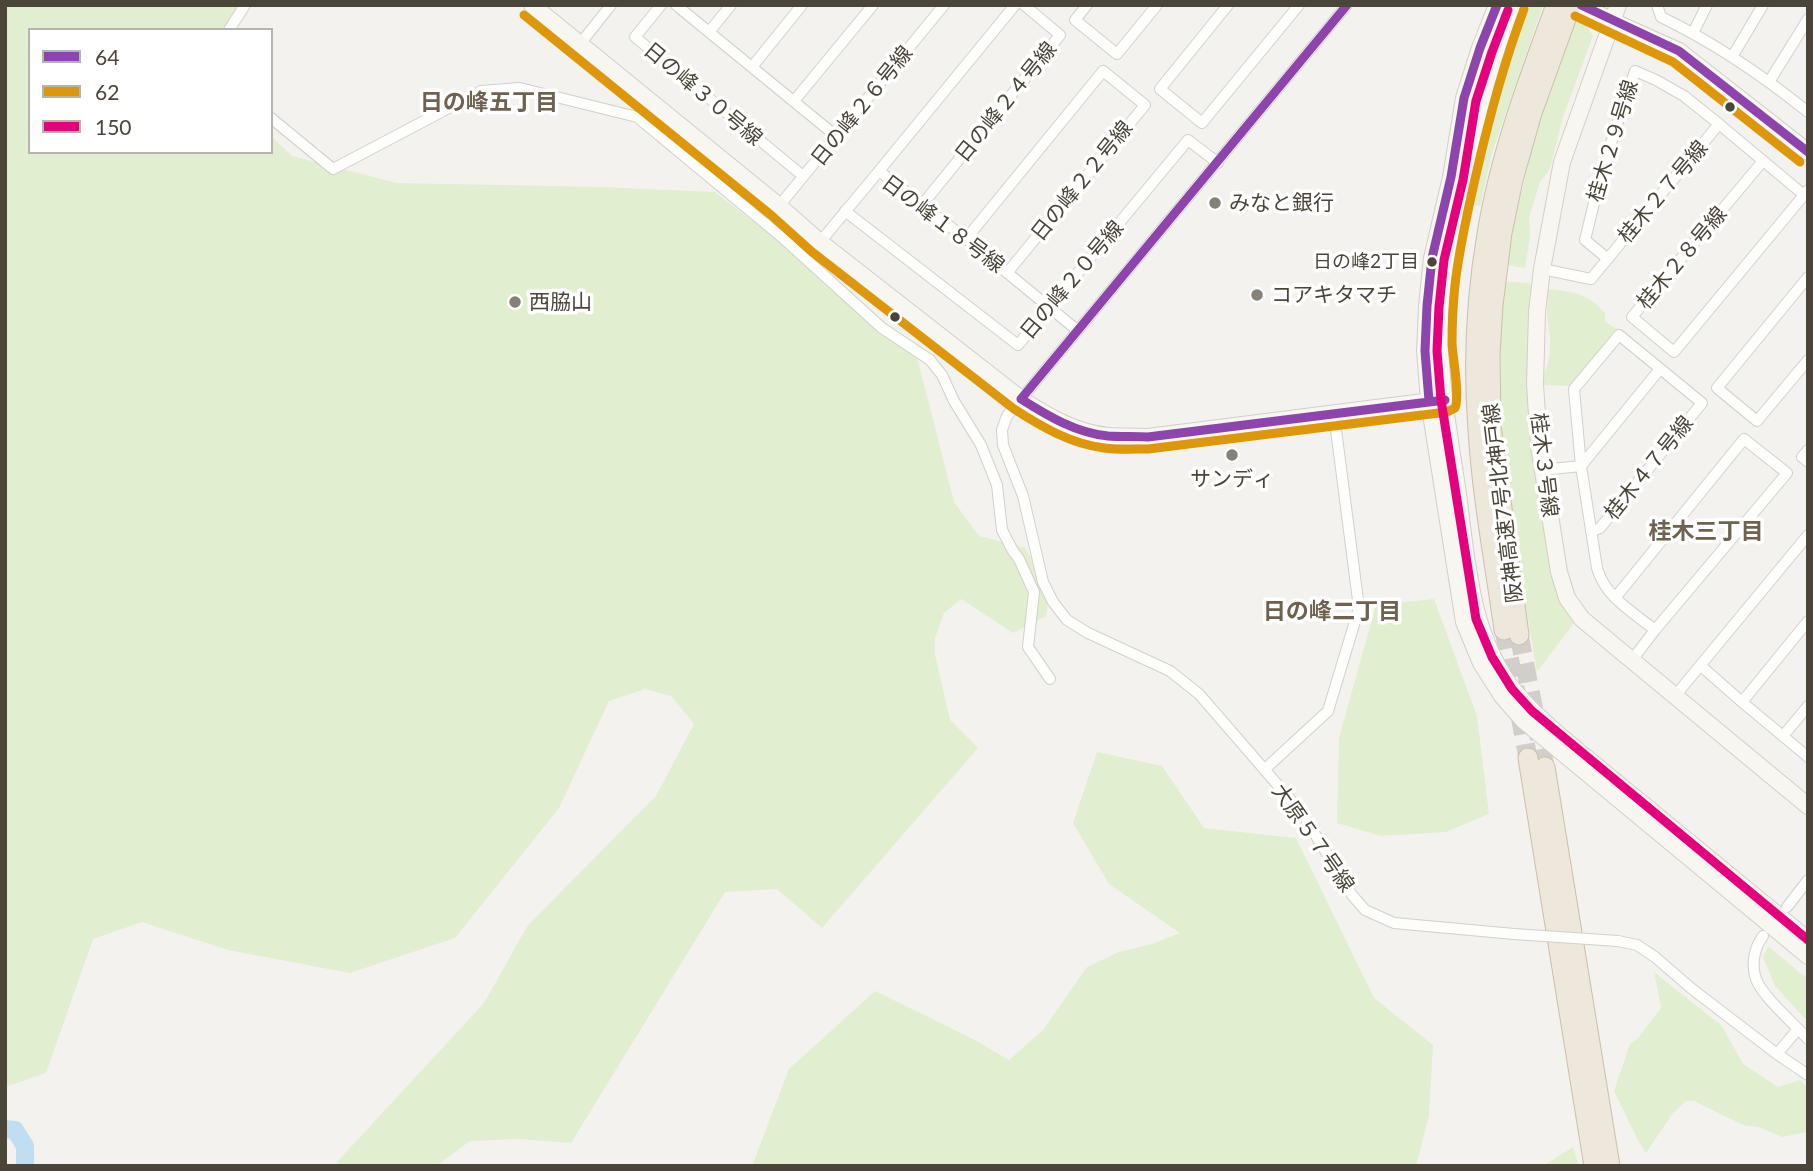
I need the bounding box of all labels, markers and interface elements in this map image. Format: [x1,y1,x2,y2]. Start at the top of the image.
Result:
legend [28,28,273,154]
street label: 日の峰３０号線 [639,37,767,151]
street label: 日の峰２４号線 [950,37,1062,167]
street label: 日の峰２６号線 [806,41,918,171]
text: 64 [95,44,119,69]
street label: 桂木２９号線 [1583,77,1643,205]
text: 62 [95,79,119,104]
district label: 日の峰五丁目 [420,89,558,117]
unlabelled marker [1723,100,1737,114]
text: 150 [95,114,132,139]
street label: 日の峰２２号線 [1026,116,1138,246]
street label: 桂木２７号線 [1613,136,1713,248]
street label: 日の峰１８号線 [877,170,1009,278]
place label: みなと銀行 [1229,190,1334,216]
marker: みなと銀行 [1207,195,1223,211]
street label: 桂木２８号線 [1632,202,1732,314]
street label: 日の峰２０号線 [1015,216,1129,344]
place label: 日の峰2丁目 [1313,251,1419,273]
marker: 日の峰2丁目 [1425,255,1439,269]
place label: コアキタマチ [1271,282,1397,308]
marker: コアキタマチ [1249,287,1265,303]
place label: 西脇山 [529,289,592,315]
marker: 西脇山 [507,294,523,310]
unlabelled marker [888,310,902,324]
street label: 阪神高速7号北神戸線 [1478,402,1528,604]
street label: 桂木３号線 [1525,411,1563,519]
street label: 桂木４７号線 [1600,411,1698,525]
marker: サンディ [1224,447,1240,463]
place label: サンディ [1190,466,1274,492]
district label: 桂木三丁目 [1649,518,1763,546]
district label: 日の峰二丁目 [1263,598,1401,626]
street label: 大原５７号線 [1267,779,1359,897]

